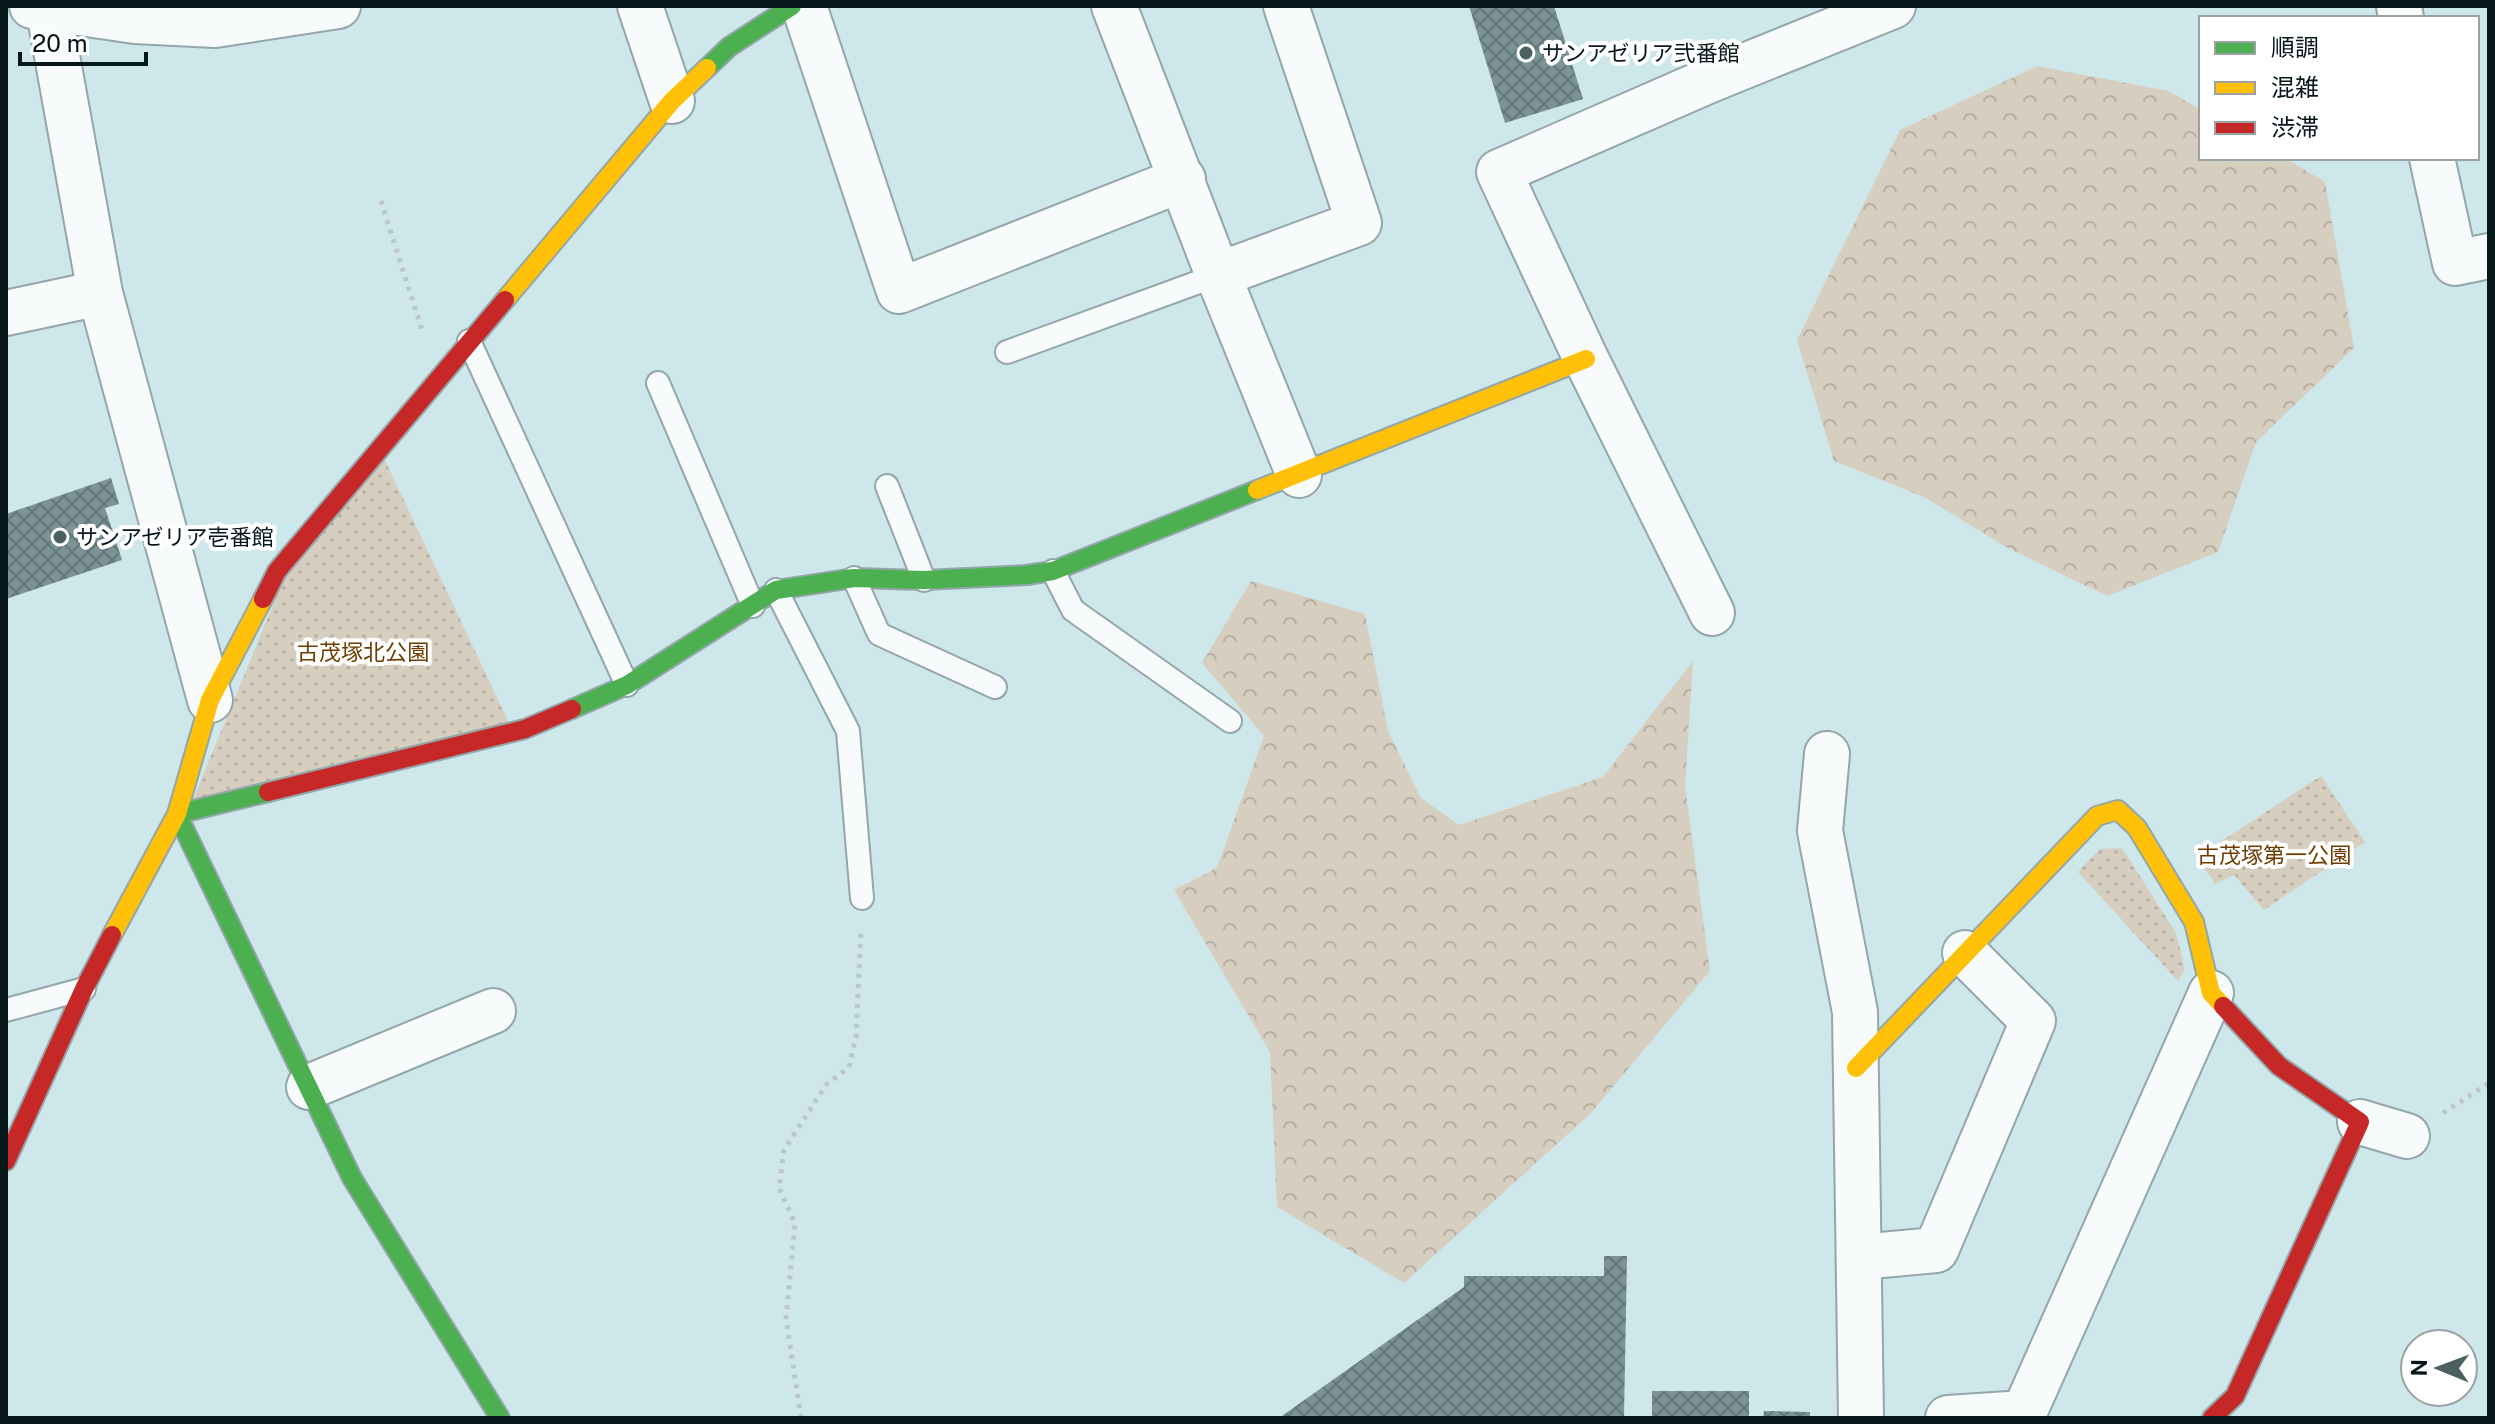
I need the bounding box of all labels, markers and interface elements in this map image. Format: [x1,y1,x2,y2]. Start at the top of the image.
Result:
scale bar [20,16,146,66]
legend [2199,16,2479,160]
text: 20 m [32,29,88,57]
text: 順調 [2271,33,2319,61]
place label: サンアゼリア弐番館 [1542,40,1740,66]
marker: サンアゼリア弐番館 [1517,44,1535,62]
text: 混雑 [2271,73,2319,101]
text: 渋滞 [2271,113,2319,141]
place label: サンアゼリア壱番館 [76,524,274,550]
marker: サンアゼリア壱番館 [51,528,69,546]
park label: 古茂塚北公園 [297,639,429,665]
park label: 古茂塚第一公園 [2197,842,2351,868]
north arrow [2399,1328,2479,1408]
text: N [2406,1359,2432,1376]

